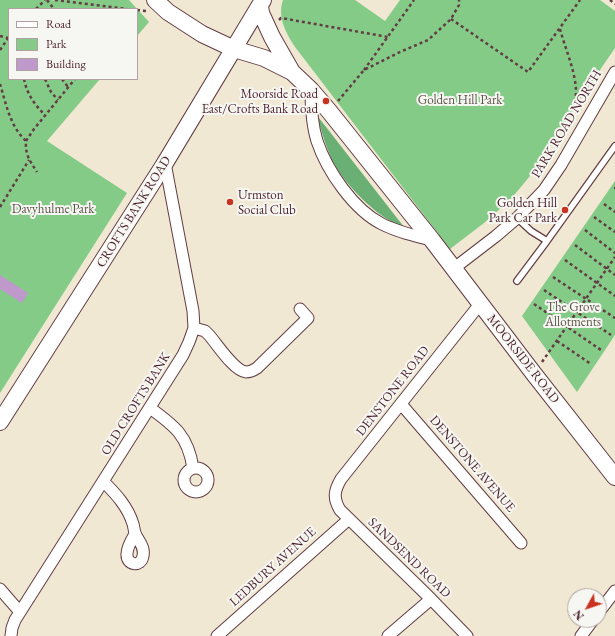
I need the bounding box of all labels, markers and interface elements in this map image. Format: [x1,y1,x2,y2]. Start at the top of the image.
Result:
legend [8,8,138,80]
text: Road [46,16,71,32]
text: Park [46,36,66,52]
text: Building [46,56,86,72]
street label: PARK ROAD NORTH [529,67,605,181]
place label: Moorside Road East/Crofts Bank Road [202,86,318,117]
park label: Golden Hill Park [418,92,502,108]
marker: Moorside Road East/Crofts Bank Road [321,96,331,106]
street label: CROFTS BANK ROAD [93,153,175,271]
place label: Urmston Social Club [238,187,296,218]
place label: Golden Hill Park Car Park [489,195,557,226]
marker: Urmston Social Club [225,197,235,207]
park label: Davyhulme Park [12,201,94,217]
marker: Golden Hill Park Car Park [560,205,570,215]
park label: The Grove Allotments [545,299,601,330]
street label: MOORSIDE ROAD [483,311,563,407]
street label: DENSTONE ROAD [353,343,433,439]
street label: OLD CROFTS BANK [98,350,174,458]
street label: DENSTONE AVENUE [426,413,518,515]
street label: SANDSEND ROAD [364,515,454,601]
street label: LEDBURY AVENUE [227,524,319,610]
north arrow [567,588,607,628]
text: N [570,607,587,623]

